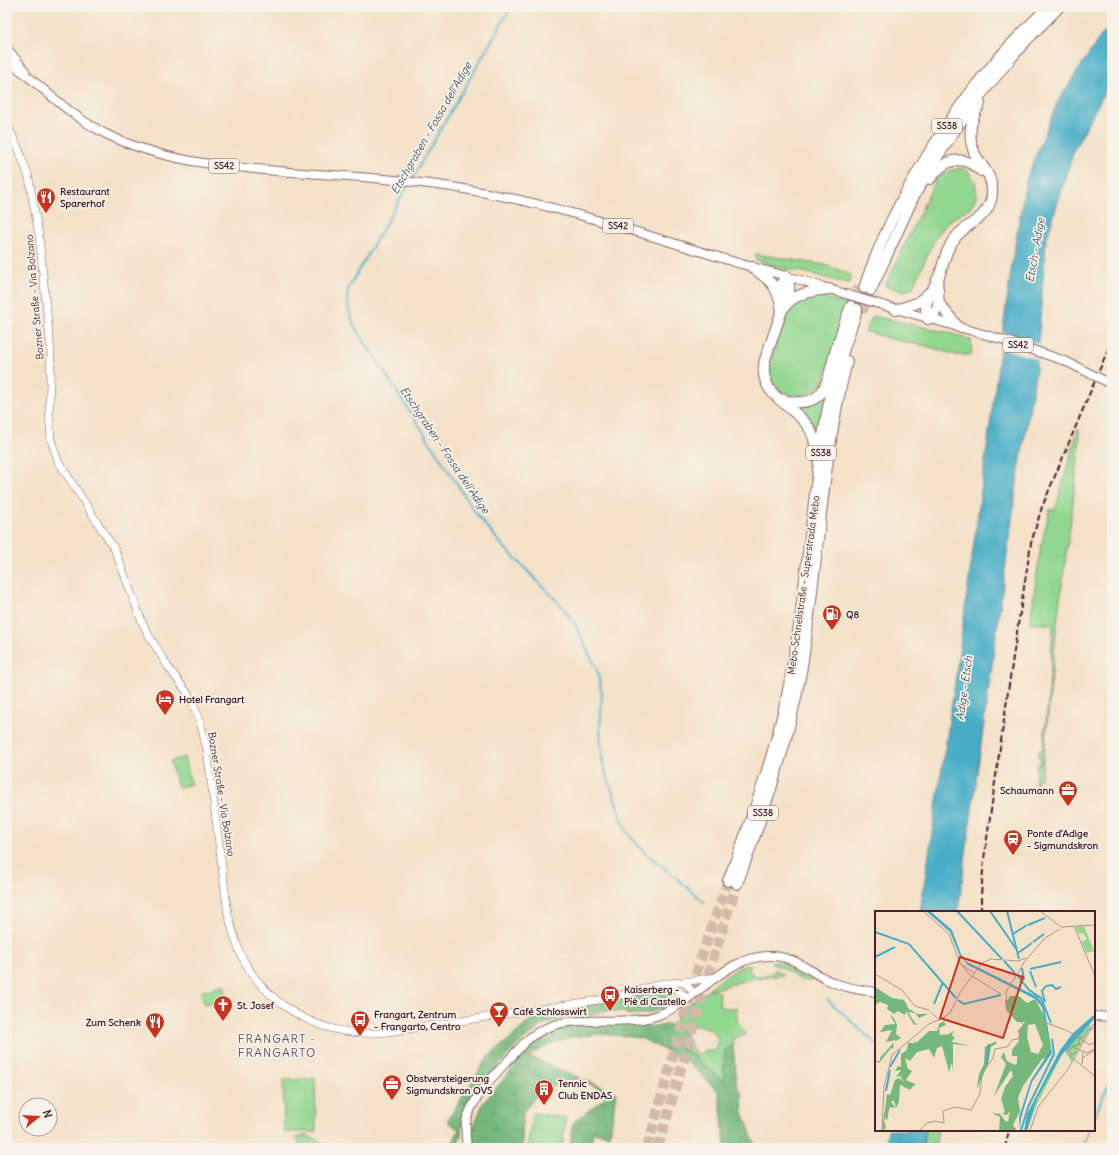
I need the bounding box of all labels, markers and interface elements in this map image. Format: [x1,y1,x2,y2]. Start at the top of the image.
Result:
water label: Etschgraben - Fossa dell'Adige [387,59,475,196]
road number: SS38 [932,119,962,133]
road number: SS42 [209,159,239,173]
place label: Restaurant Sparerhof [60,185,110,210]
restaurant icon: Restaurant Sparerhof [35,186,57,214]
water label: Etsch - Adige [1022,216,1048,283]
road number: SS42 [603,219,633,233]
street label: Bozner Straße - Via Bolzano [23,233,46,360]
road number: SS42 [1003,338,1033,352]
water label: Etschgraben - Fossa dell'Adige [397,384,493,517]
road number: SS38 [806,446,836,460]
street label: Mebo-Schnellstraße - Superstrada Mebo [784,494,823,676]
fuel station icon: Q8 [821,603,843,631]
place label: Q8 [846,608,860,621]
water label: Adige - Etsch [953,654,976,721]
hotel icon: Hotel Frangart [154,688,176,716]
place label: Hotel Frangart [179,693,245,706]
street label: Bozner Straße - Via Bolzano [205,731,238,858]
office icon: Schaumann [1057,779,1079,807]
place label: Schaumann [1000,784,1054,797]
road number: SS38 [748,806,778,820]
place label: Ponte d'Adige - Sigmundskron [1027,827,1099,852]
station icon: Ponte d'Adige - Sigmundskron [1002,828,1024,856]
inset map [875,911,1095,1131]
place label: Kaiserberg - Piè di Castello [624,983,686,1008]
bus stop icon: Kaiserberg - Piè di Castello [599,984,621,1012]
church icon: St. Josef [212,994,234,1022]
place label: St. Josef [237,999,275,1012]
bar icon: Café Schlosswirt [488,1000,510,1028]
place label: Café Schlosswirt [513,1005,588,1018]
place label: Frangart, Zentrum - Frangarto, Centro [374,1008,461,1033]
bus stop icon: Frangart, Zentrum - Frangarto, Centro [349,1009,371,1037]
restaurant icon: Zum Schenk [144,1011,166,1039]
place label: Zum Schenk [86,1016,141,1029]
district label: FRANGART - FRANGARTO [238,1031,316,1060]
place label: Obstversteigerung Sigmundskron OVS [406,1072,493,1097]
office icon: Obstversteigerung Sigmundskron OVS [381,1073,403,1101]
place label: Tennic Club ENDAS [558,1077,613,1102]
building icon: Tennic Club ENDAS [533,1078,555,1106]
north arrow [18,1097,58,1137]
text: N [40,1108,55,1120]

